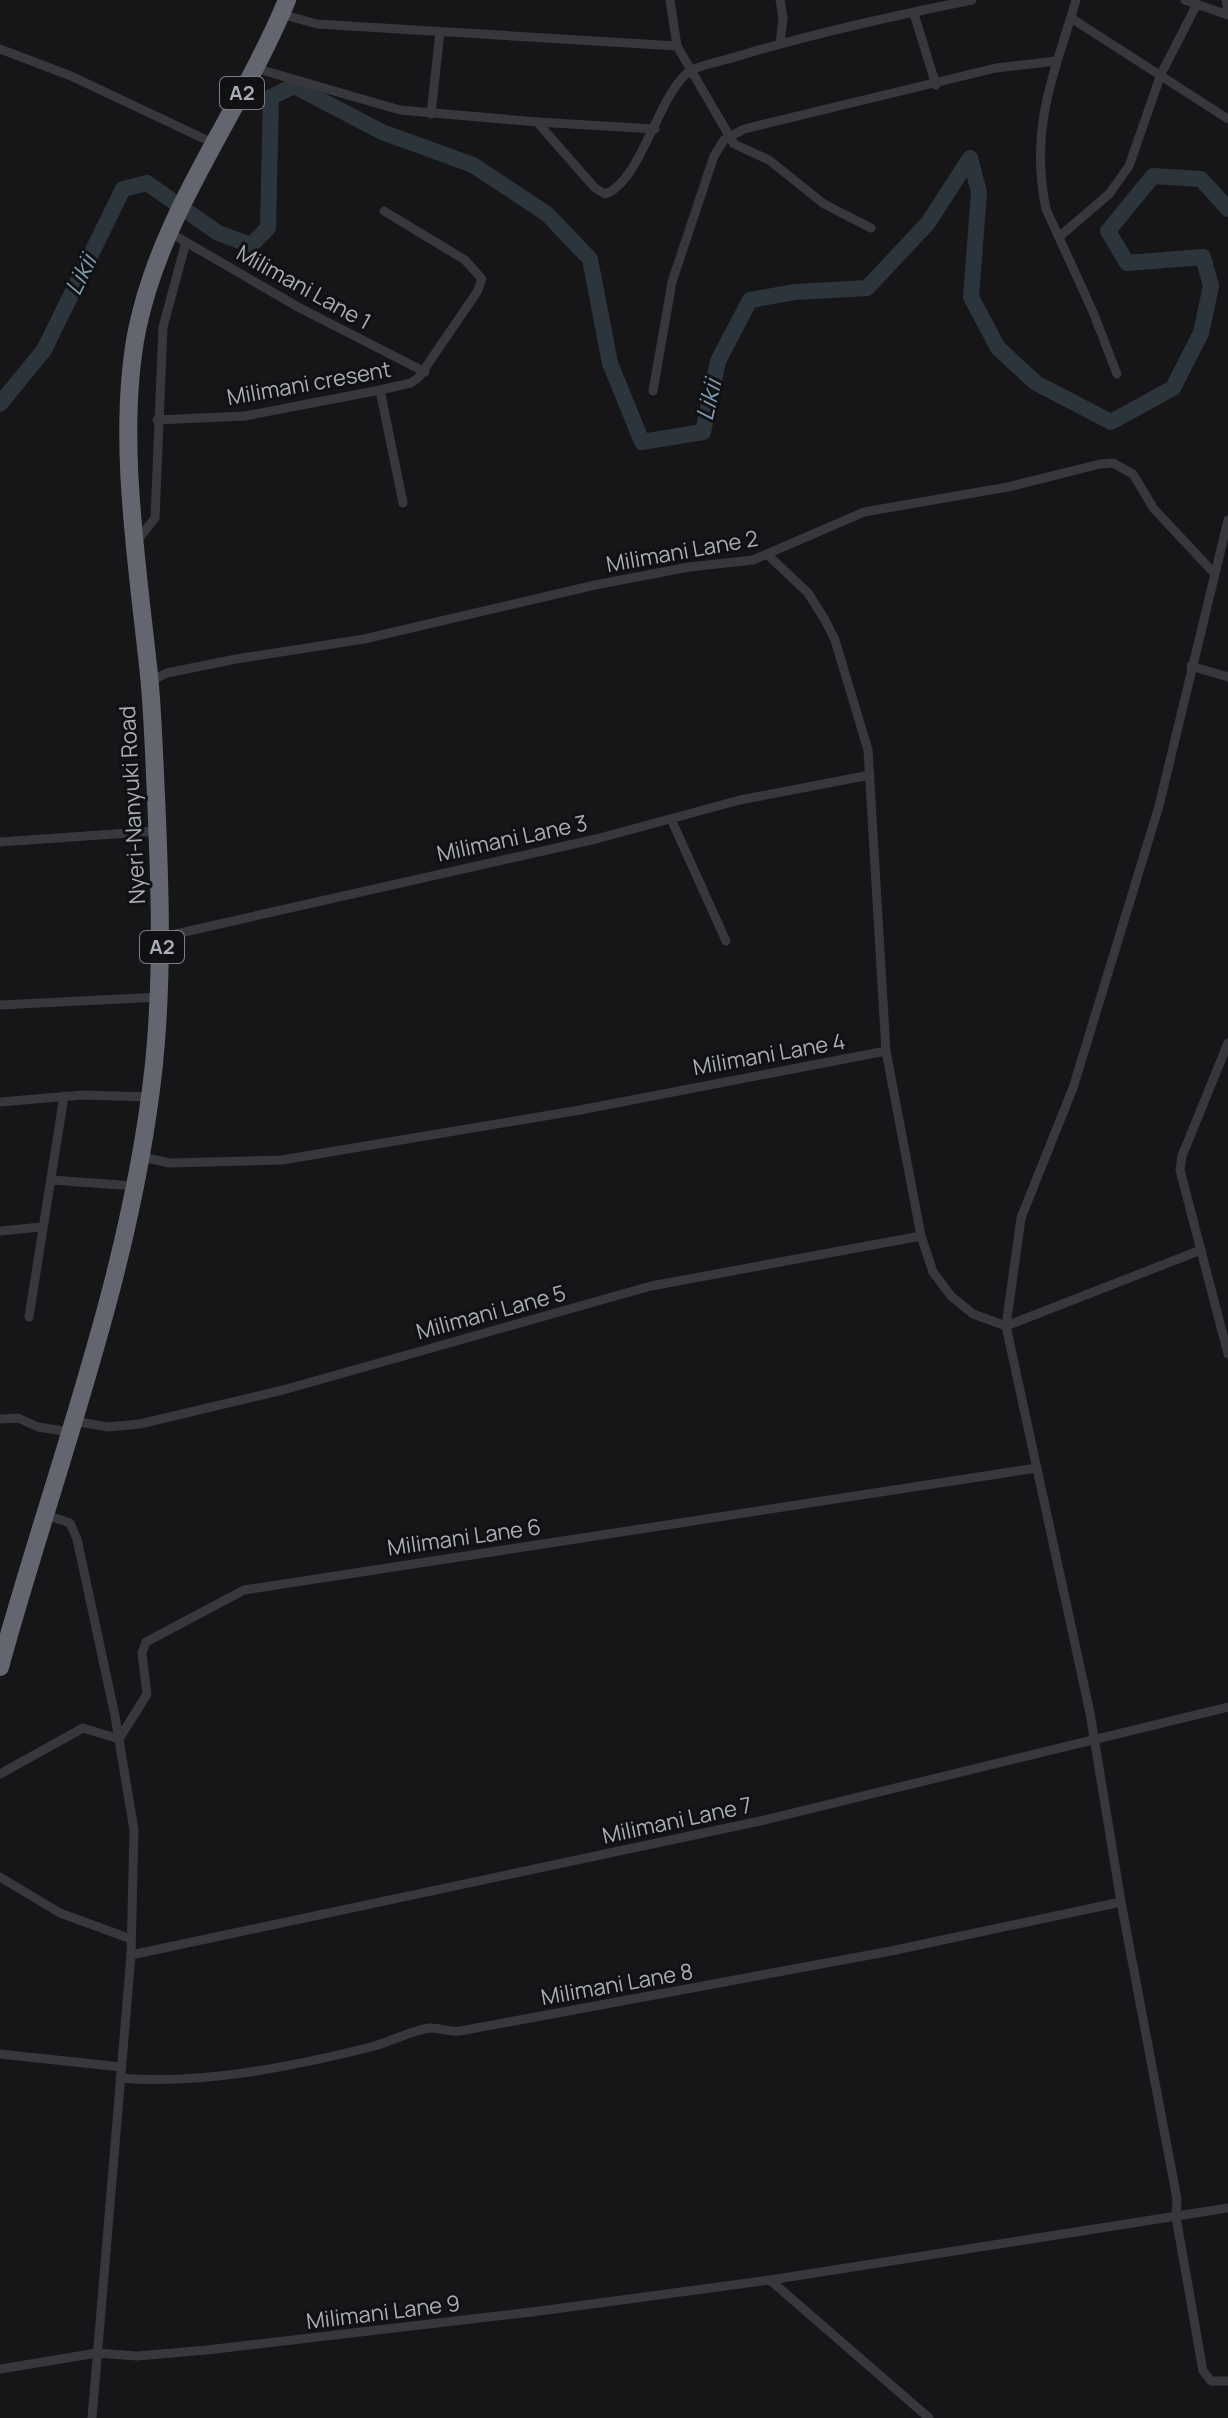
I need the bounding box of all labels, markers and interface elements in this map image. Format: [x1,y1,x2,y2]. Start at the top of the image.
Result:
road number: A2 [220,77,264,109]
street label: Milimani Lane 1 [231,238,377,336]
water label: Likii [56,246,105,300]
street label: Milimani cresent [225,354,394,412]
water label: Likii [687,373,729,423]
street label: Milimani Lane 2 [604,523,760,579]
street label: Nyeri-Nanyuki Road [112,705,152,905]
street label: Milimani Lane 3 [434,807,590,869]
road number: A2 [140,931,184,963]
street label: Milimani Lane 4 [691,1026,847,1082]
street label: Milimani Lane 5 [413,1278,569,1346]
street label: Milimani Lane 6 [385,1511,543,1563]
street label: Milimani Lane 7 [599,1790,755,1850]
street label: Milimani Lane 8 [539,1956,695,2012]
street label: Milimani Lane 9 [304,2288,462,2336]

